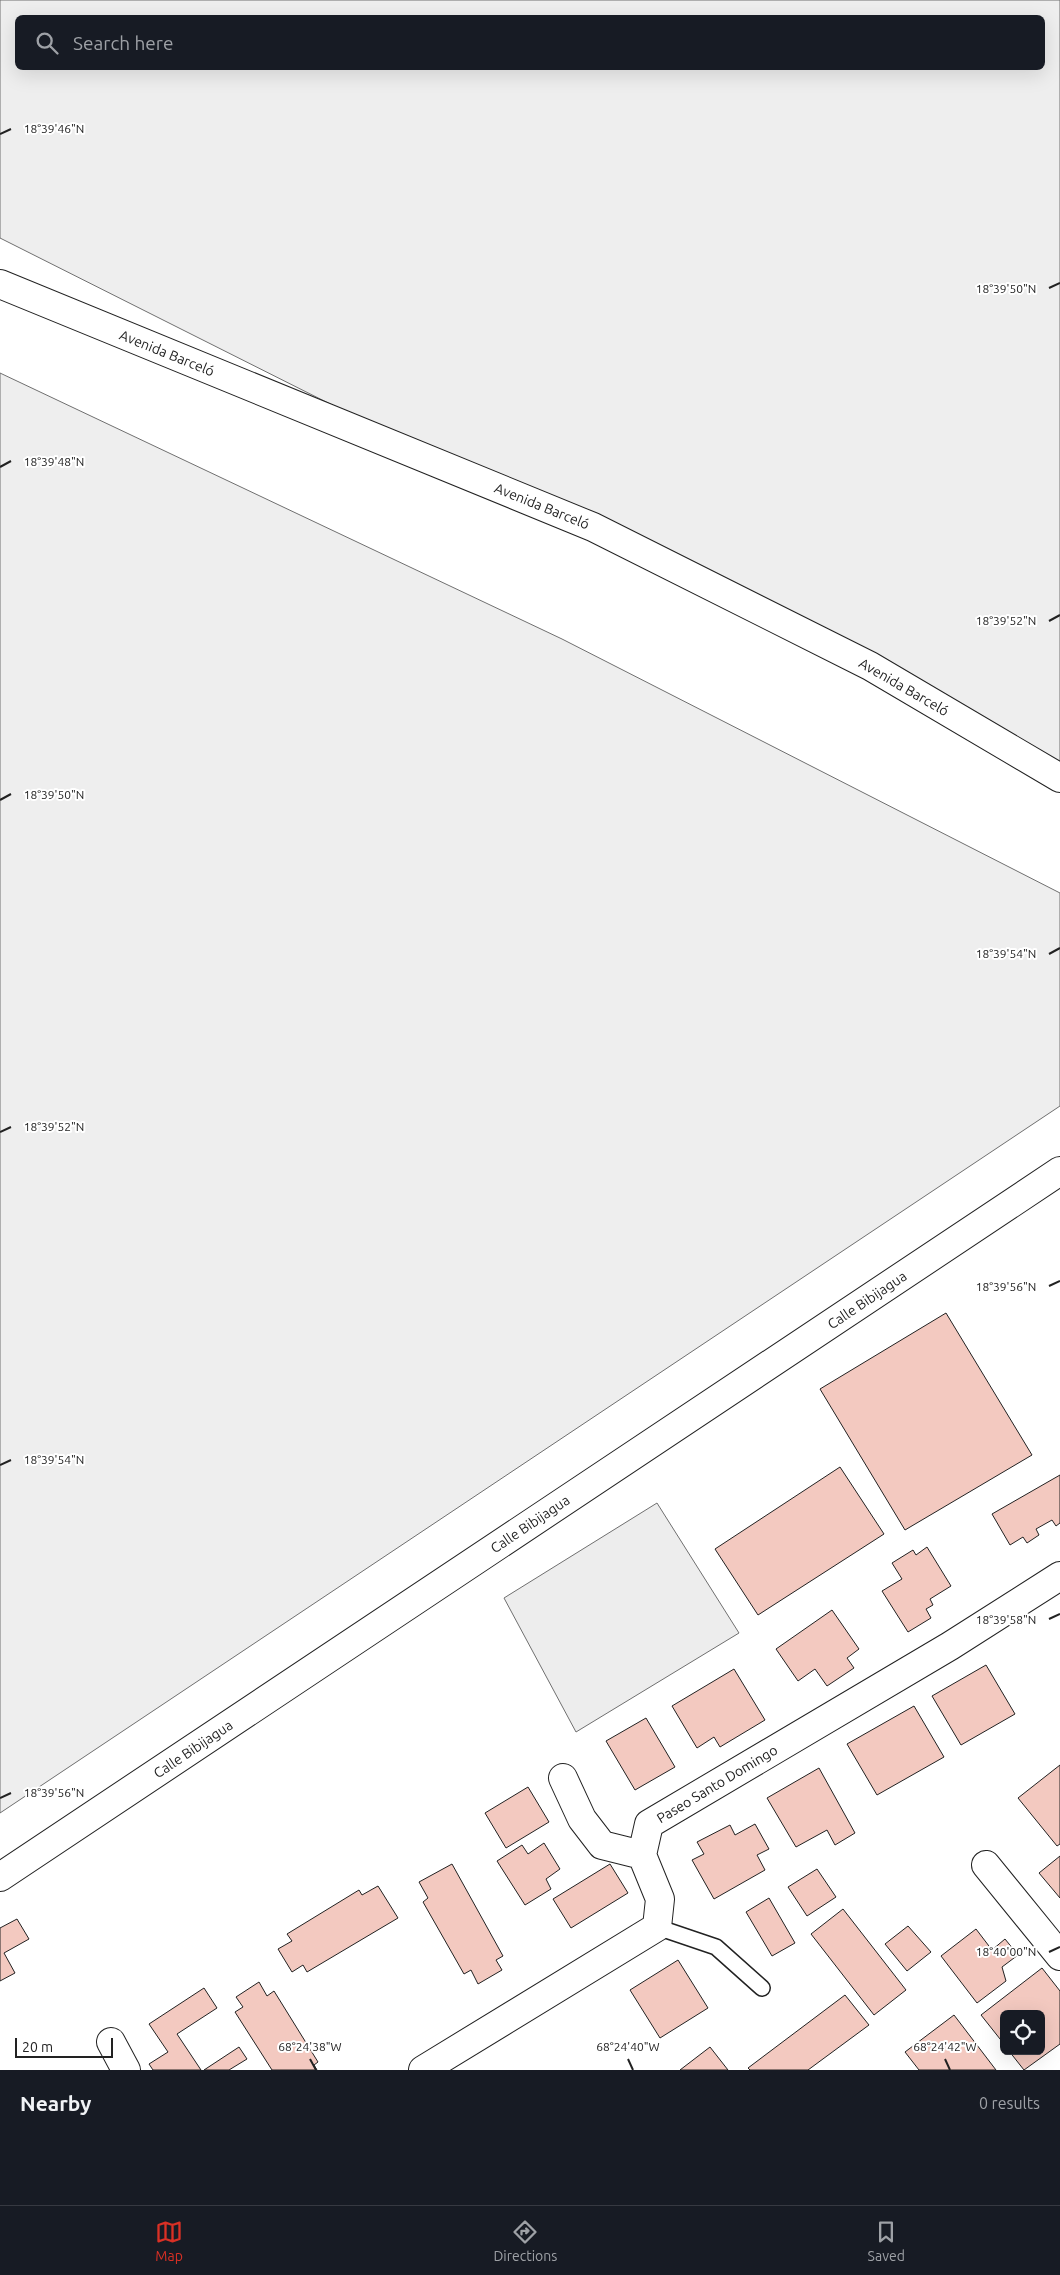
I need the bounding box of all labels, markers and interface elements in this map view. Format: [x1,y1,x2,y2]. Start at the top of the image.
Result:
search box [15,15,1045,70]
icon: search [33,29,61,57]
text: Search here [73,32,173,54]
text: 18°39'46"N [24,122,84,135]
text: 18°39'50"N [976,282,1036,295]
street label: Avenida Barceló [117,327,217,379]
text: 18°39'48"N [24,455,84,468]
street label: Avenida Barceló [492,480,592,532]
text: 18°39'52"N [976,614,1036,627]
street label: Avenida Barceló [856,655,952,719]
text: 18°39'50"N [24,788,84,801]
text: 18°39'54"N [976,947,1036,960]
text: 18°39'52"N [24,1120,84,1133]
street label: Calle Bibijagua [824,1268,910,1332]
text: 18°39'56"N [976,1280,1036,1293]
text: 18°39'54"N [24,1453,84,1466]
street label: Calle Bibijagua [487,1492,573,1556]
text: 18°39'58"N [976,1613,1036,1626]
street label: Calle Bibijagua [150,1717,236,1781]
street label: Paseo Santo Domingo [654,1742,780,1826]
text: 18°39'56"N [24,1786,84,1799]
text: 18°40'00"N [976,1945,1036,1958]
map controls [1000,2010,1045,2055]
button: locate [1000,2010,1045,2055]
scale bar [15,2035,112,2058]
text: 20 m [22,2039,53,2055]
text: 68°24'38"W [278,2040,342,2053]
text: 68°24'40"W [596,2040,660,2053]
text: 68°24'42"W [913,2040,977,2053]
text: Nearby [20,2091,91,2115]
text: 0 results [979,2094,1040,2112]
tab: Map [155,2218,183,2264]
tab: Directions [493,2218,557,2264]
tab: Saved [868,2218,905,2264]

